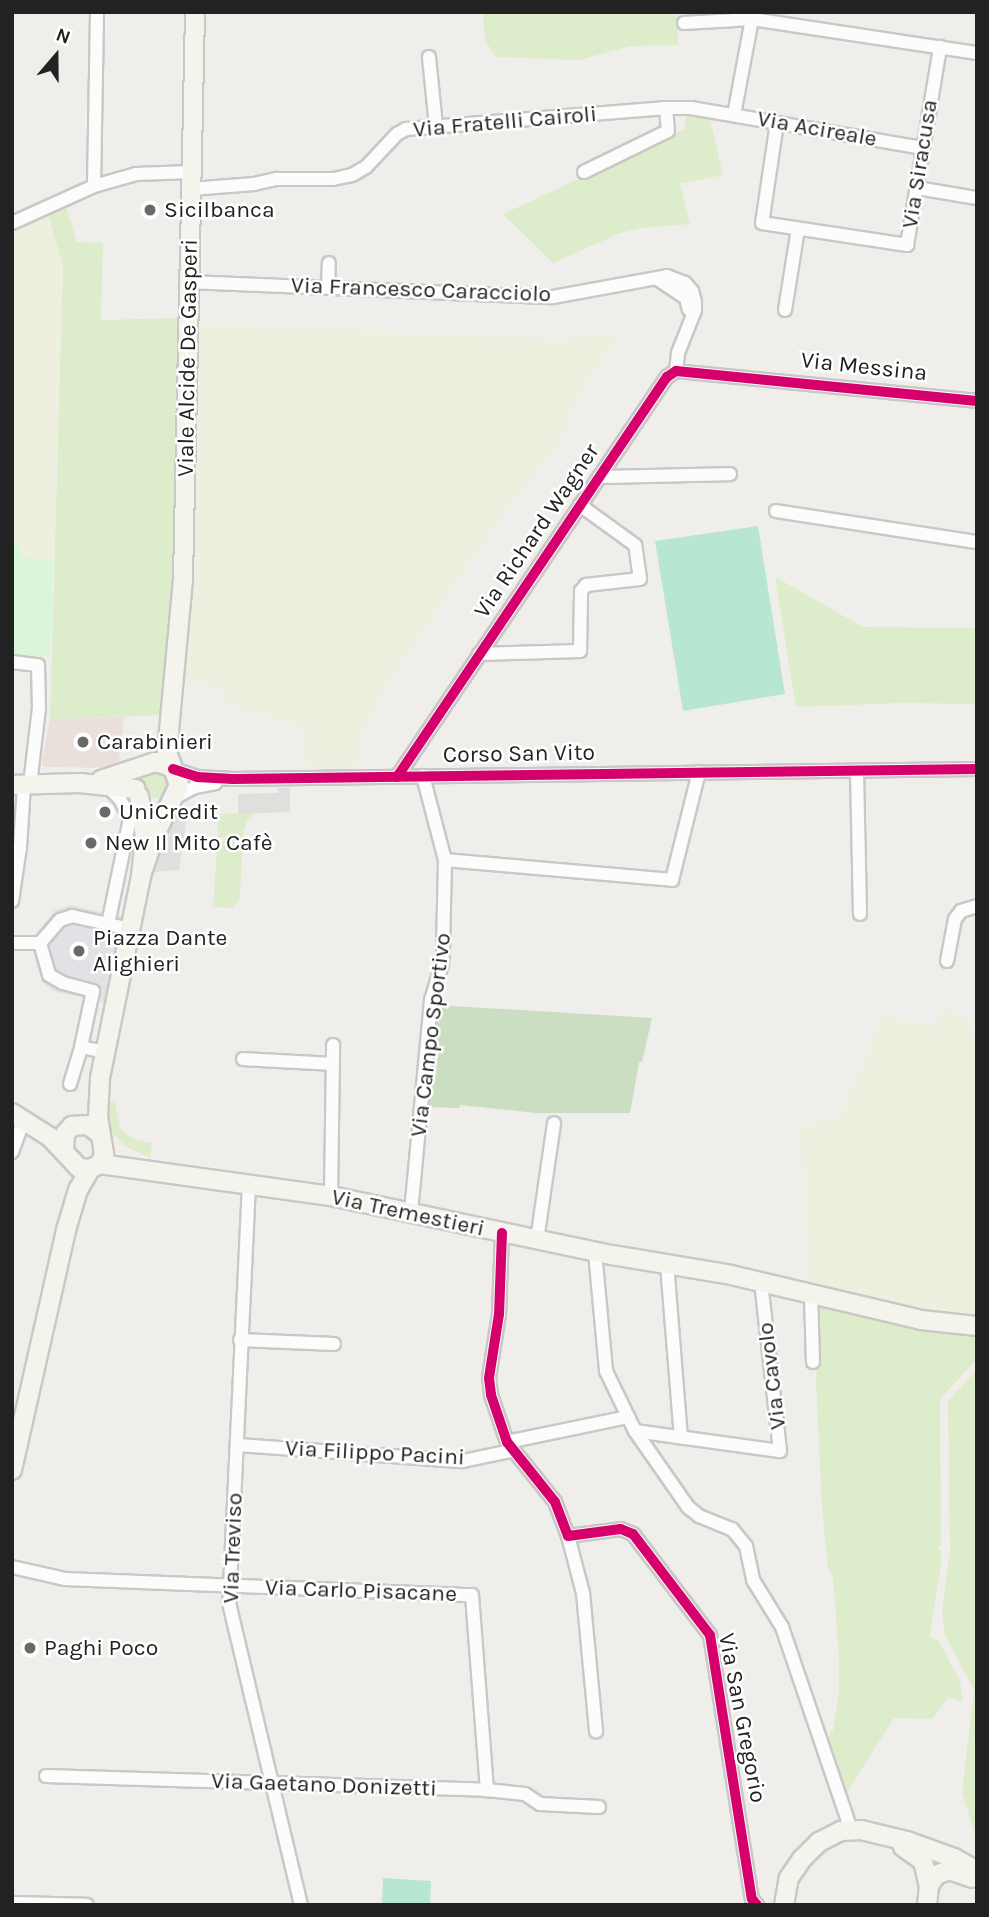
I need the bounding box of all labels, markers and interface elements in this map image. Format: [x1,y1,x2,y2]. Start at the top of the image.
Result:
north arrow [21,21,91,91]
text: N [53,24,73,49]
street label: Via Siracusa [896,98,944,230]
street label: Via Fratelli Cairoli [412,100,598,144]
street label: Via Acireale [755,105,879,153]
place label: Sicilbanca [164,196,275,224]
marker: Sicilbanca [142,202,158,218]
street label: Viale Alcide De Gasperi [172,239,204,477]
street label: Via Francesco Caracciolo [290,272,552,308]
street label: Via Messina [800,347,928,387]
street label: Via Richard Wagner [468,439,606,623]
place label: Carabinieri [97,728,213,756]
marker: Carabinieri [75,734,91,750]
street label: Corso San Vito [443,739,595,769]
place label: UniCredit [119,798,218,826]
marker: UniCredit [97,804,113,820]
place label: New Il Mito Cafè [105,829,272,857]
marker: New Il Mito Cafè [83,835,99,851]
place label: Piazza Dante Alighieri [93,924,227,978]
street label: Via Campo Sportivo [405,931,457,1139]
marker: Piazza Dante Alighieri [71,943,87,959]
street label: Via Tremestieri [329,1183,487,1243]
street label: Via Cavolo [752,1321,792,1431]
street label: Via Filippo Pacini [284,1435,466,1471]
street label: Via Treviso [217,1492,249,1604]
street label: Via Carlo Pisacane [265,1574,457,1608]
street label: Via San Gregorio [712,1631,772,1805]
place label: Paghi Poco [44,1634,158,1662]
marker: Paghi Poco [22,1640,38,1656]
street label: Via Gaetano Donizetti [211,1767,437,1803]

